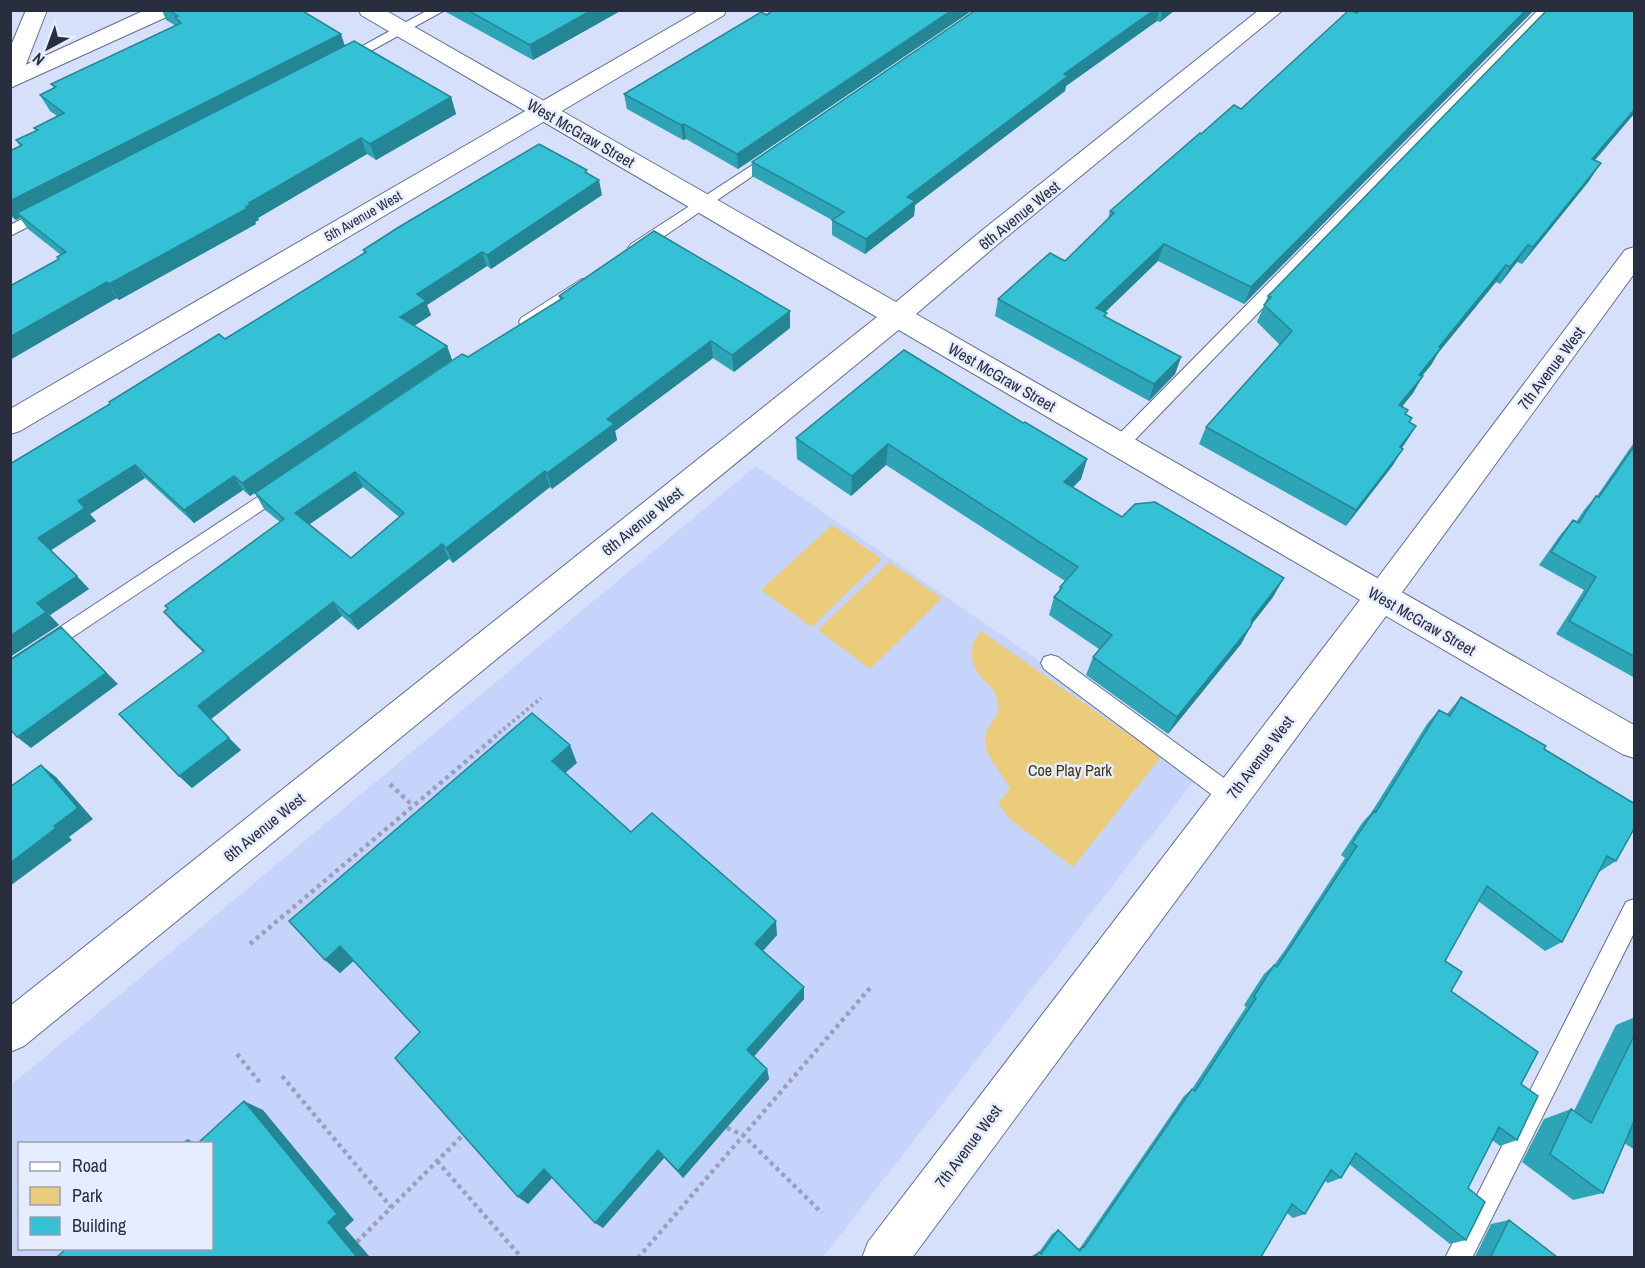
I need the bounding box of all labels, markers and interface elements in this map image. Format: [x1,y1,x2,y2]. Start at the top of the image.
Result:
north arrow [18,18,78,78]
text: N [27,48,49,71]
street label: West McGraw Street [523,93,639,173]
street label: 6th Avenue West [974,175,1065,255]
street label: 5th Avenue West [321,187,405,245]
street label: 7th Avenue West [1512,322,1590,414]
street label: West McGraw Street [944,337,1060,417]
street label: 6th Avenue West [597,481,688,561]
street label: West McGraw Street [1364,581,1480,661]
street label: 7th Avenue West [1221,711,1299,803]
park label: Coe Play Park [1028,759,1112,781]
street label: 6th Avenue West [219,787,310,867]
street label: 7th Avenue West [929,1100,1007,1192]
legend [18,1142,213,1250]
text: Road [72,1153,107,1178]
text: Park [72,1183,103,1208]
text: Building [72,1213,127,1238]

